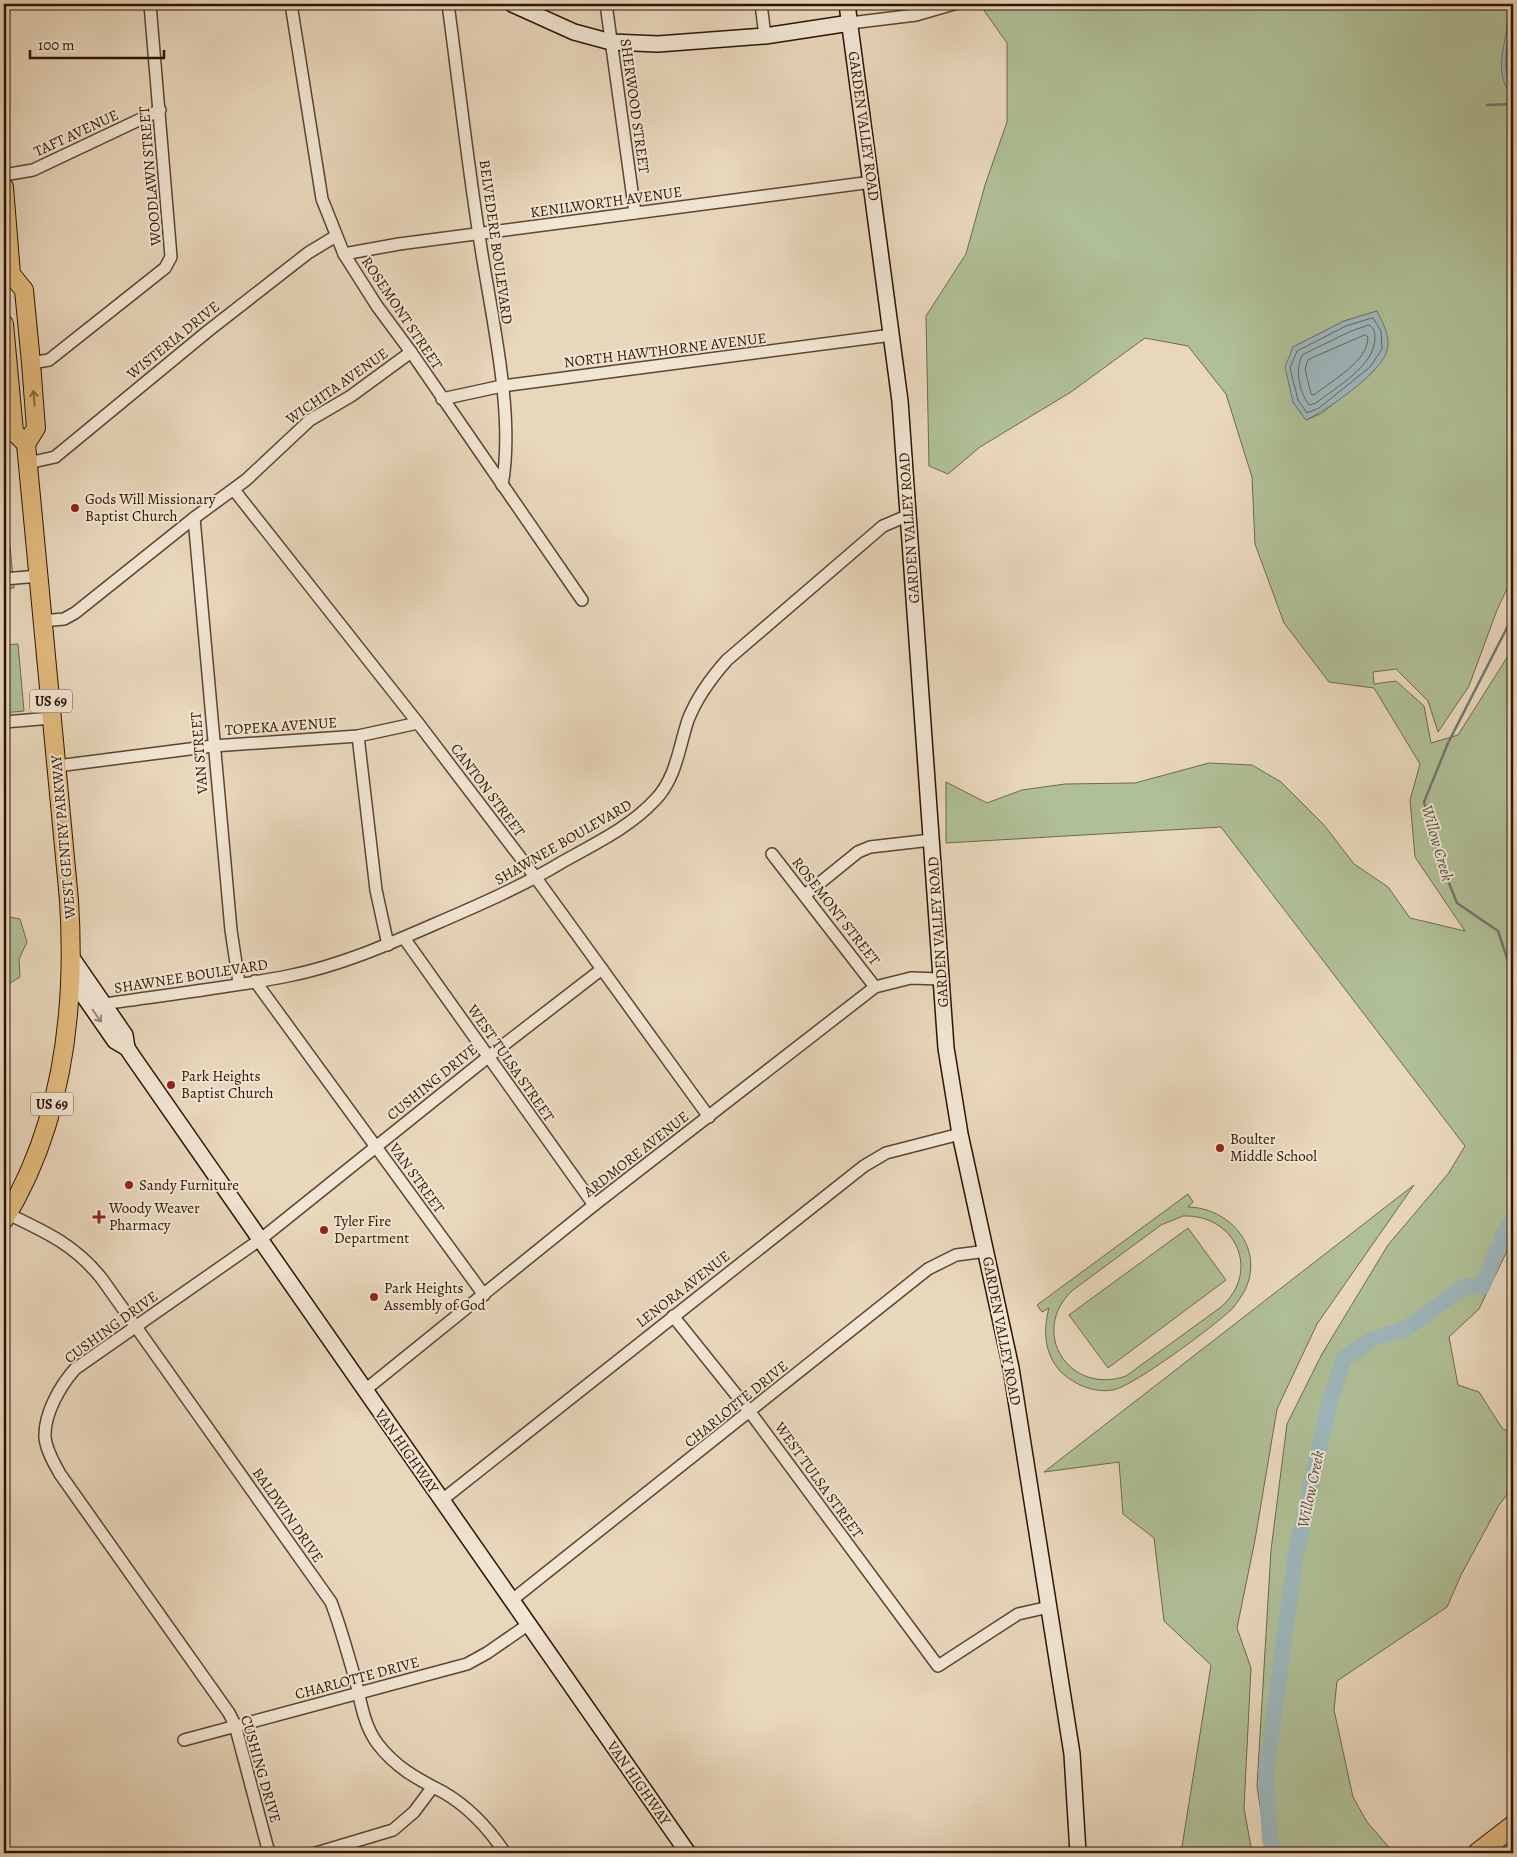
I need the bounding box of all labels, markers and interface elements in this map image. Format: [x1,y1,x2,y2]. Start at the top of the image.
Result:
scale bar [30,28,164,60]
text: 100 m [38,35,75,55]
street label: SHERWOOD STREET [616,37,654,175]
street label: GARDEN VALLEY ROAD [844,50,884,202]
street label: TAFT AVENUE [30,105,122,161]
street label: WOODLAWN STREET [134,105,166,248]
street label: BELVEDERE BOULEVARD [475,158,517,326]
street label: KENILWORTH AVENUE [529,181,683,223]
street label: ROSEMONT STREET [357,253,448,374]
street label: WISTERIA DRIVE [122,296,223,384]
street label: NORTH HAWTHORNE AVENUE [563,328,767,372]
street label: WICHITA AVENUE [281,343,392,429]
one-way arrow [29,390,39,406]
street label: GARDEN VALLEY ROAD [894,452,924,604]
place label: Gods Will Missionary Baptist Church [85,489,216,526]
marker: Gods Will Missionary Baptist Church [69,502,81,514]
road number: US 69 [30,689,72,712]
street label: VAN STREET [185,710,213,796]
street label: TOPEKA AVENUE [224,712,338,740]
street label: CANTON STREET [446,739,530,841]
street label: WEST GENTRY PARKWAY [46,753,80,921]
street label: SHAWNEE BOULEVARD [491,794,635,890]
water label: Willow Creek [1416,803,1458,884]
street label: ROSEMONT STREET [787,853,885,970]
street label: GARDEN VALLEY ROAD [923,856,953,1008]
street label: SHAWNEE BOULEVARD [113,954,269,998]
street label: WEST TULSA STREET [462,1000,559,1126]
one-way arrow [92,1008,103,1022]
street label: CUSHING DRIVE [383,1039,481,1125]
place label: Park Heights Baptist Church [181,1066,273,1103]
marker: Park Heights Baptist Church [165,1079,177,1091]
road number: US 69 [31,1092,73,1116]
street label: ARDMORE AVENUE [578,1107,693,1202]
place label: Boulter Middle School [1230,1129,1317,1166]
street label: VAN STREET [384,1138,450,1218]
marker: Boulter Middle School [1214,1142,1226,1154]
place label: Sandy Furniture [139,1175,239,1195]
marker: Sandy Furniture [123,1179,135,1191]
place label: Woody Weaver Pharmacy [108,1198,200,1235]
marker: Woody Weaver Pharmacy [93,1211,105,1223]
place label: Tyler Fire Department [334,1211,409,1248]
marker: Tyler Fire Department [318,1224,330,1236]
street label: LENORA AVENUE [632,1246,734,1332]
street label: GARDEN VALLEY ROAD [978,1255,1026,1407]
place label: Park Heights Assembly of God [383,1278,487,1315]
street label: CUSHING DRIVE [60,1286,162,1368]
marker: Park Heights Assembly of God [368,1291,380,1303]
street label: CHARLOTTE DRIVE [680,1356,792,1452]
street label: VAN HIGHWAY [370,1404,444,1498]
street label: WEST TULSA STREET [770,1417,868,1543]
water label: Willow Creek [1292,1449,1330,1530]
street label: BALDWIN DRIVE [248,1464,328,1566]
street label: CHARLOTTE DRIVE [293,1652,421,1704]
street label: CUSHING DRIVE [236,1713,286,1825]
street label: VAN HIGHWAY [602,1736,676,1830]

